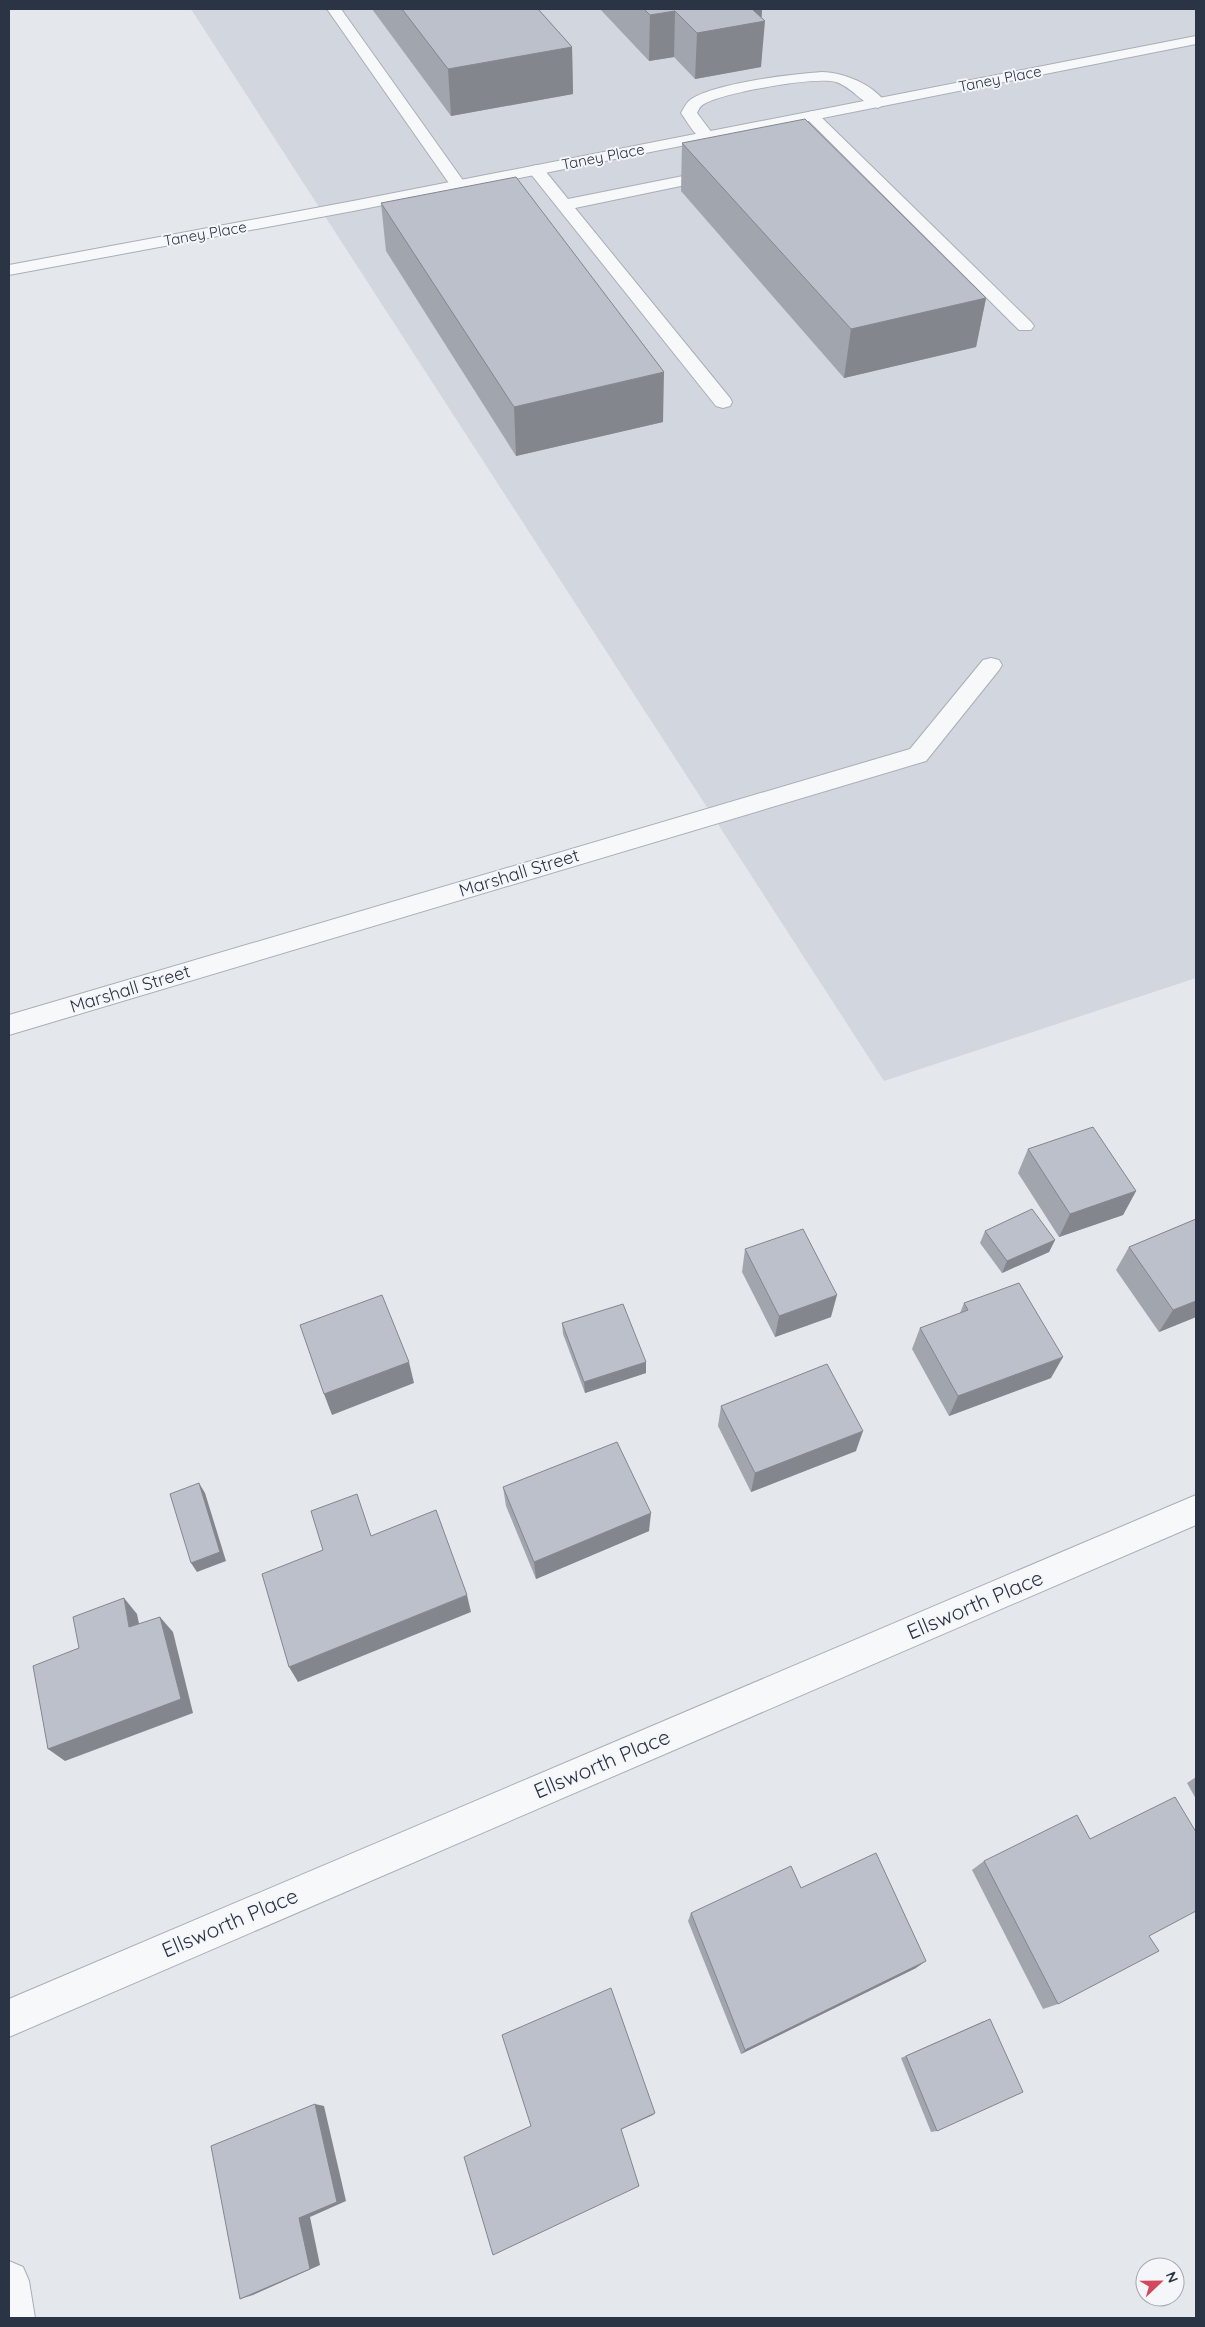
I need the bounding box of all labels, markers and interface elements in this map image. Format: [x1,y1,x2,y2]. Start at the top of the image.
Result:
street label: Taney Place [957,61,1043,96]
street label: Taney Place [560,139,646,174]
street label: Taney Place [162,217,248,250]
street label: Marshall Street [456,843,582,902]
street label: Marshall Street [67,959,193,1018]
street label: Ellsworth Place [903,1564,1047,1644]
street label: Ellsworth Place [530,1723,674,1803]
street label: Ellsworth Place [158,1882,302,1962]
north arrow [1135,2257,1185,2307]
text: N [1162,2269,1182,2285]

